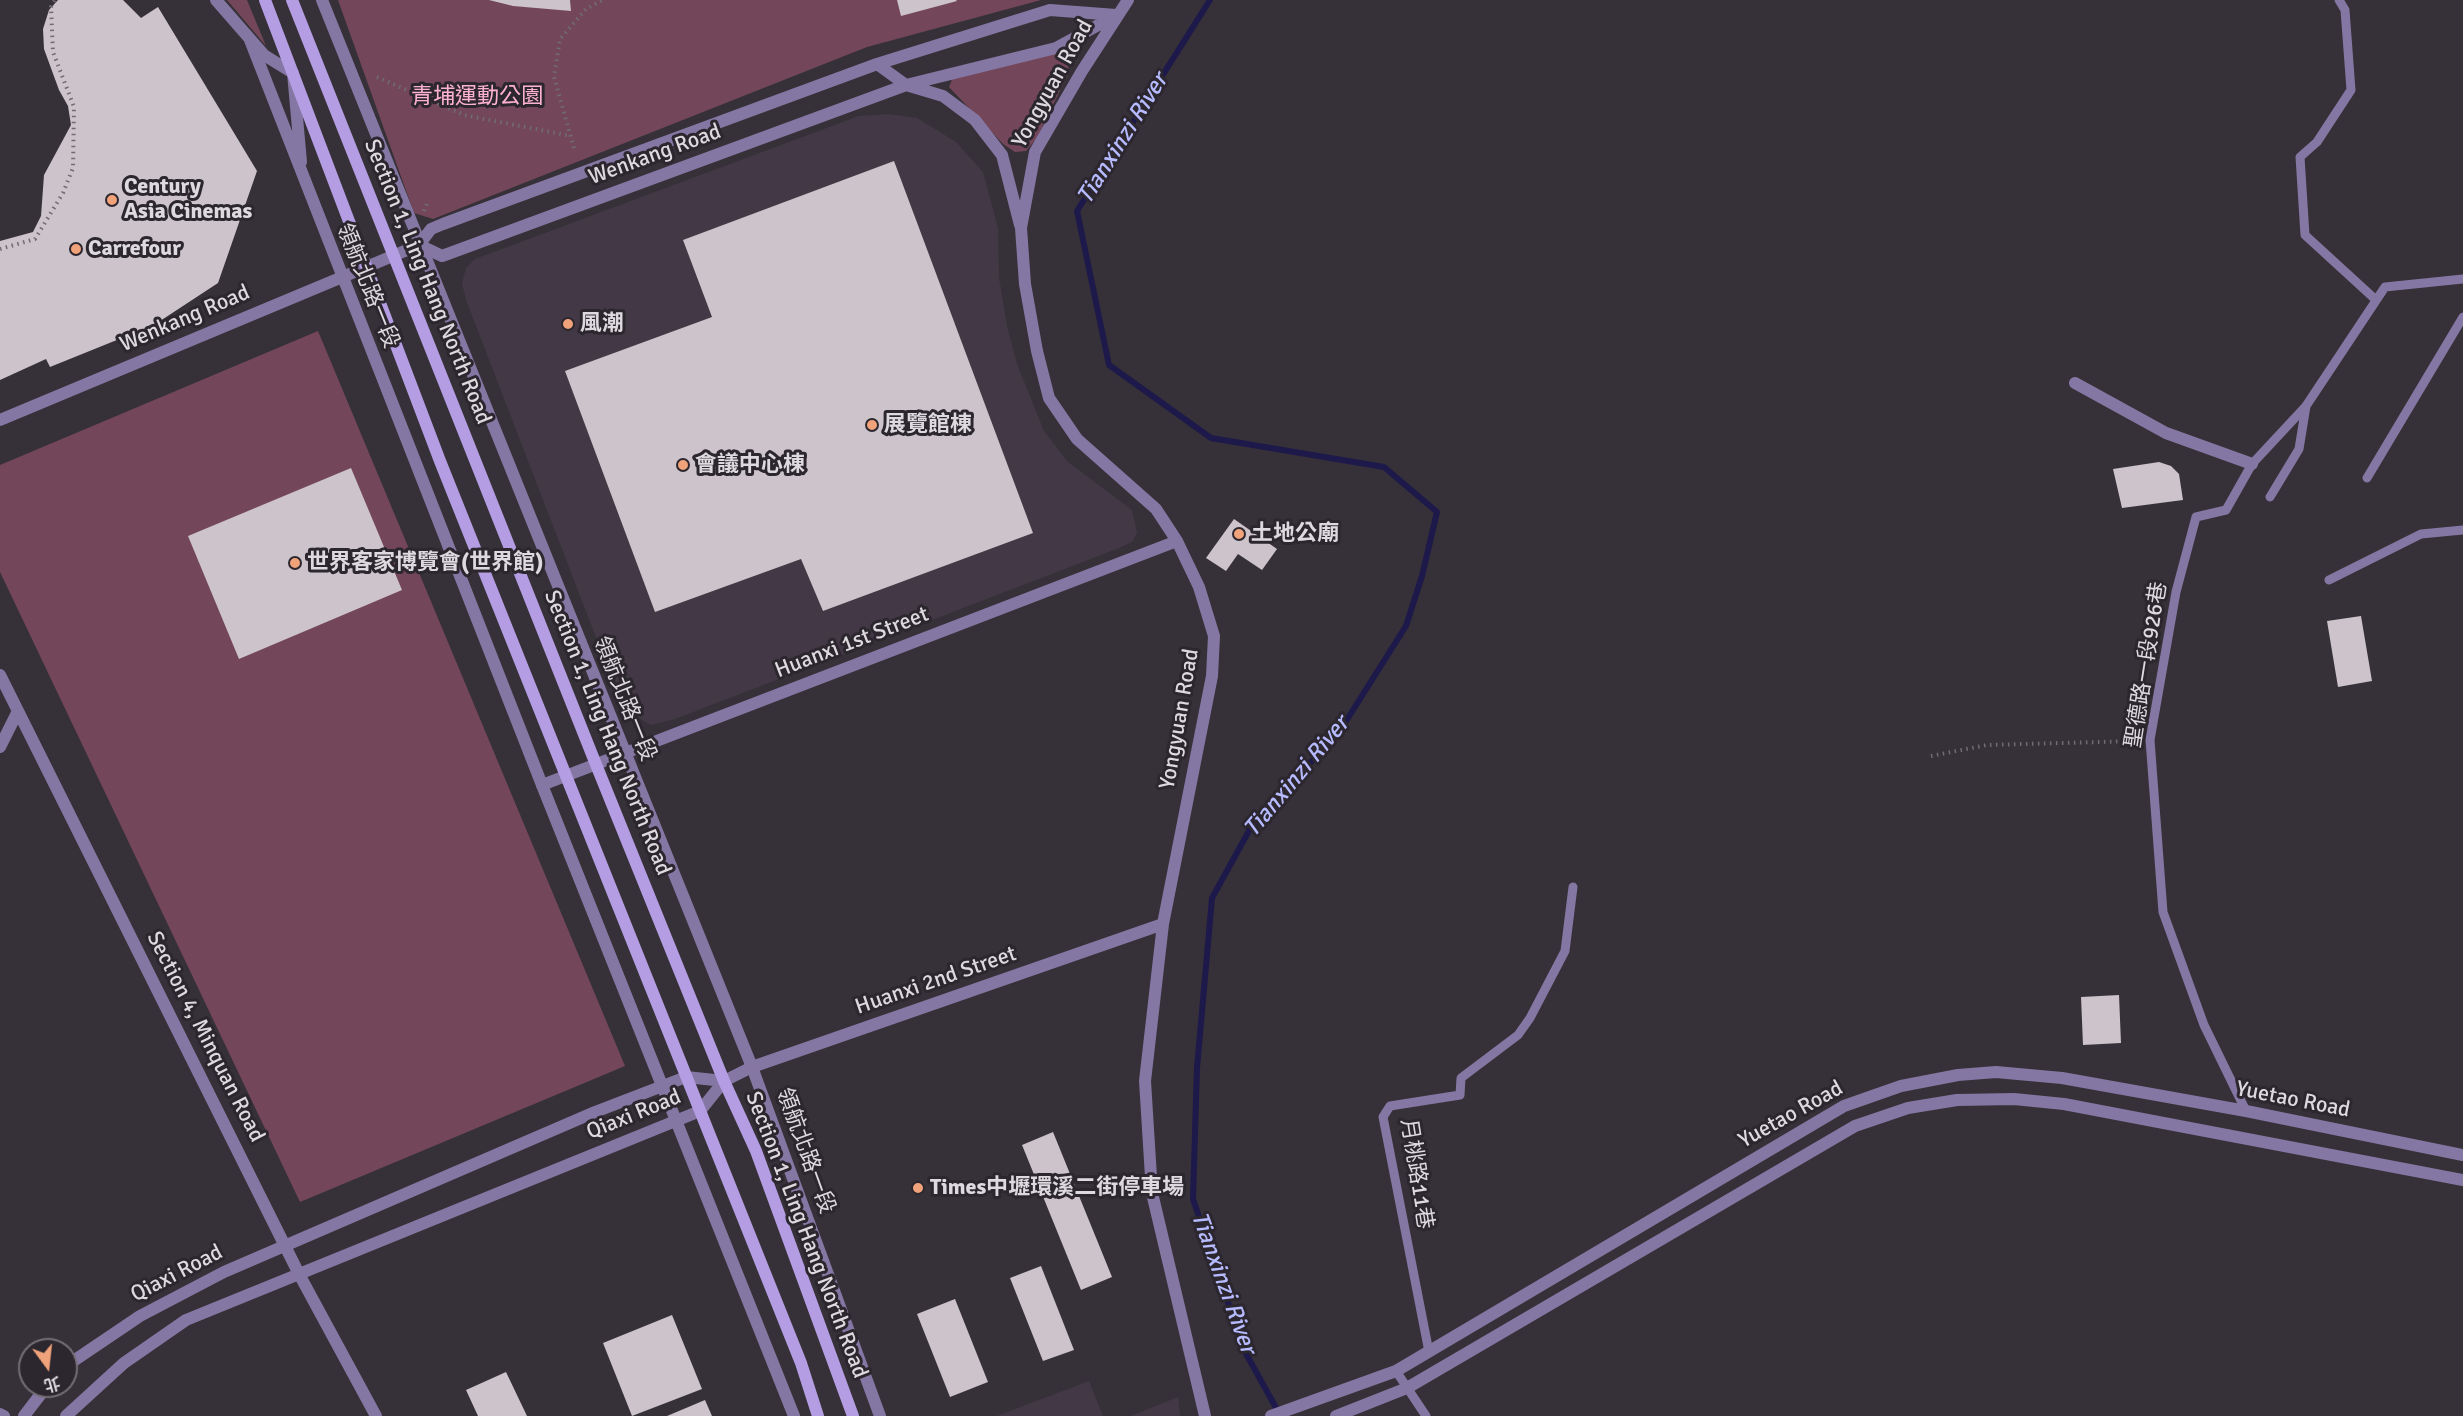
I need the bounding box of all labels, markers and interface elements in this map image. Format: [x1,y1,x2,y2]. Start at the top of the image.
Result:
street label: Yongyuan Road [1007,15,1099,153]
water label: Tianxinzi River [1071,68,1175,210]
park label: 青埔運動公園 [411,84,543,110]
street label: Wenkang Road [585,119,725,191]
street label: Section 1, Ling Hang North Road [358,136,496,428]
place label: Century Asia Cinemas [124,174,252,226]
marker: Century Asia Cinemas [105,193,119,207]
street label: 領航北路一段 [330,220,404,352]
place label: Carrefour [88,236,181,262]
marker: Carrefour [69,242,83,256]
street label: Wenkang Road [116,280,254,358]
place label: 風潮 [580,311,624,337]
marker: 風潮 [561,317,575,331]
place label: 展覽館棟 [884,412,972,438]
marker: 展覽館棟 [865,418,879,432]
place label: 會議中心棟 [695,452,805,478]
marker: 會議中心棟 [676,458,690,472]
place label: 土地公廟 [1251,521,1339,547]
marker: 土地公廟 [1232,527,1246,541]
place label: 世界客家博覽會(世界館) [307,550,543,576]
marker: 世界客家博覽會(世界館) [288,556,302,570]
street label: 聖德路一段926巷 [2121,580,2173,750]
street label: Section 1, Ling Hang North Road [538,587,676,879]
street label: Huanxi 1st Street [771,602,933,684]
street label: 領航北路一段 [587,633,661,765]
street label: Yongyuan Road [1155,647,1205,791]
water label: Tianxinzi River [1238,711,1356,843]
street label: Section 4, Minquan Road [140,927,270,1147]
street label: Huanxi 2nd Street [852,941,1020,1021]
street label: Yuetao Road [1734,1076,1848,1154]
street label: Yuetao Road [2234,1076,2352,1124]
street label: Qiaxi Road [583,1084,685,1146]
street label: 領航北路一段 [770,1084,840,1218]
street label: Section 1, Ling Hang North Road [739,1088,873,1382]
street label: 月桃路11巷 [1394,1117,1438,1231]
place label: Times中壢環溪二街停車場 [930,1175,1184,1201]
marker: Times中壢環溪二街停車場 [911,1181,925,1195]
water label: Tianxinzi River [1184,1208,1262,1358]
street label: Qiaxi Road [127,1240,227,1308]
north arrow [18,1338,78,1398]
text: 北 [42,1372,62,1395]

